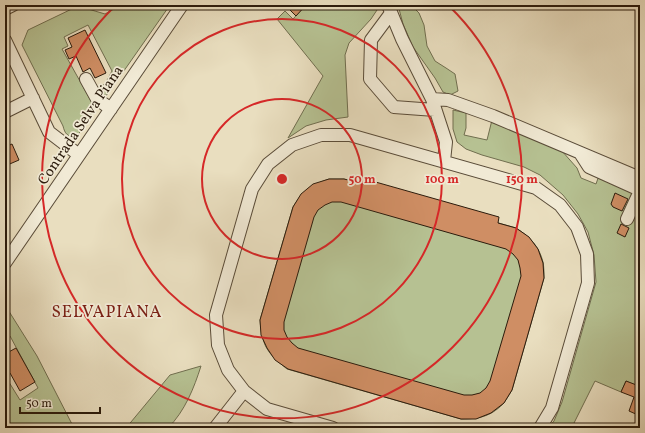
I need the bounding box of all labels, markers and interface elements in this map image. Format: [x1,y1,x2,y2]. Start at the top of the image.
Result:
street label: Contrada Selva Piana [33,62,129,190]
centre of rings [275,172,289,186]
text: 50 m [348,172,376,188]
text: 100 m [425,172,459,188]
text: 150 m [506,172,538,188]
district label: SELVAPIANA [51,301,163,324]
scale bar [20,389,100,415]
text: 50 m [26,396,52,412]

